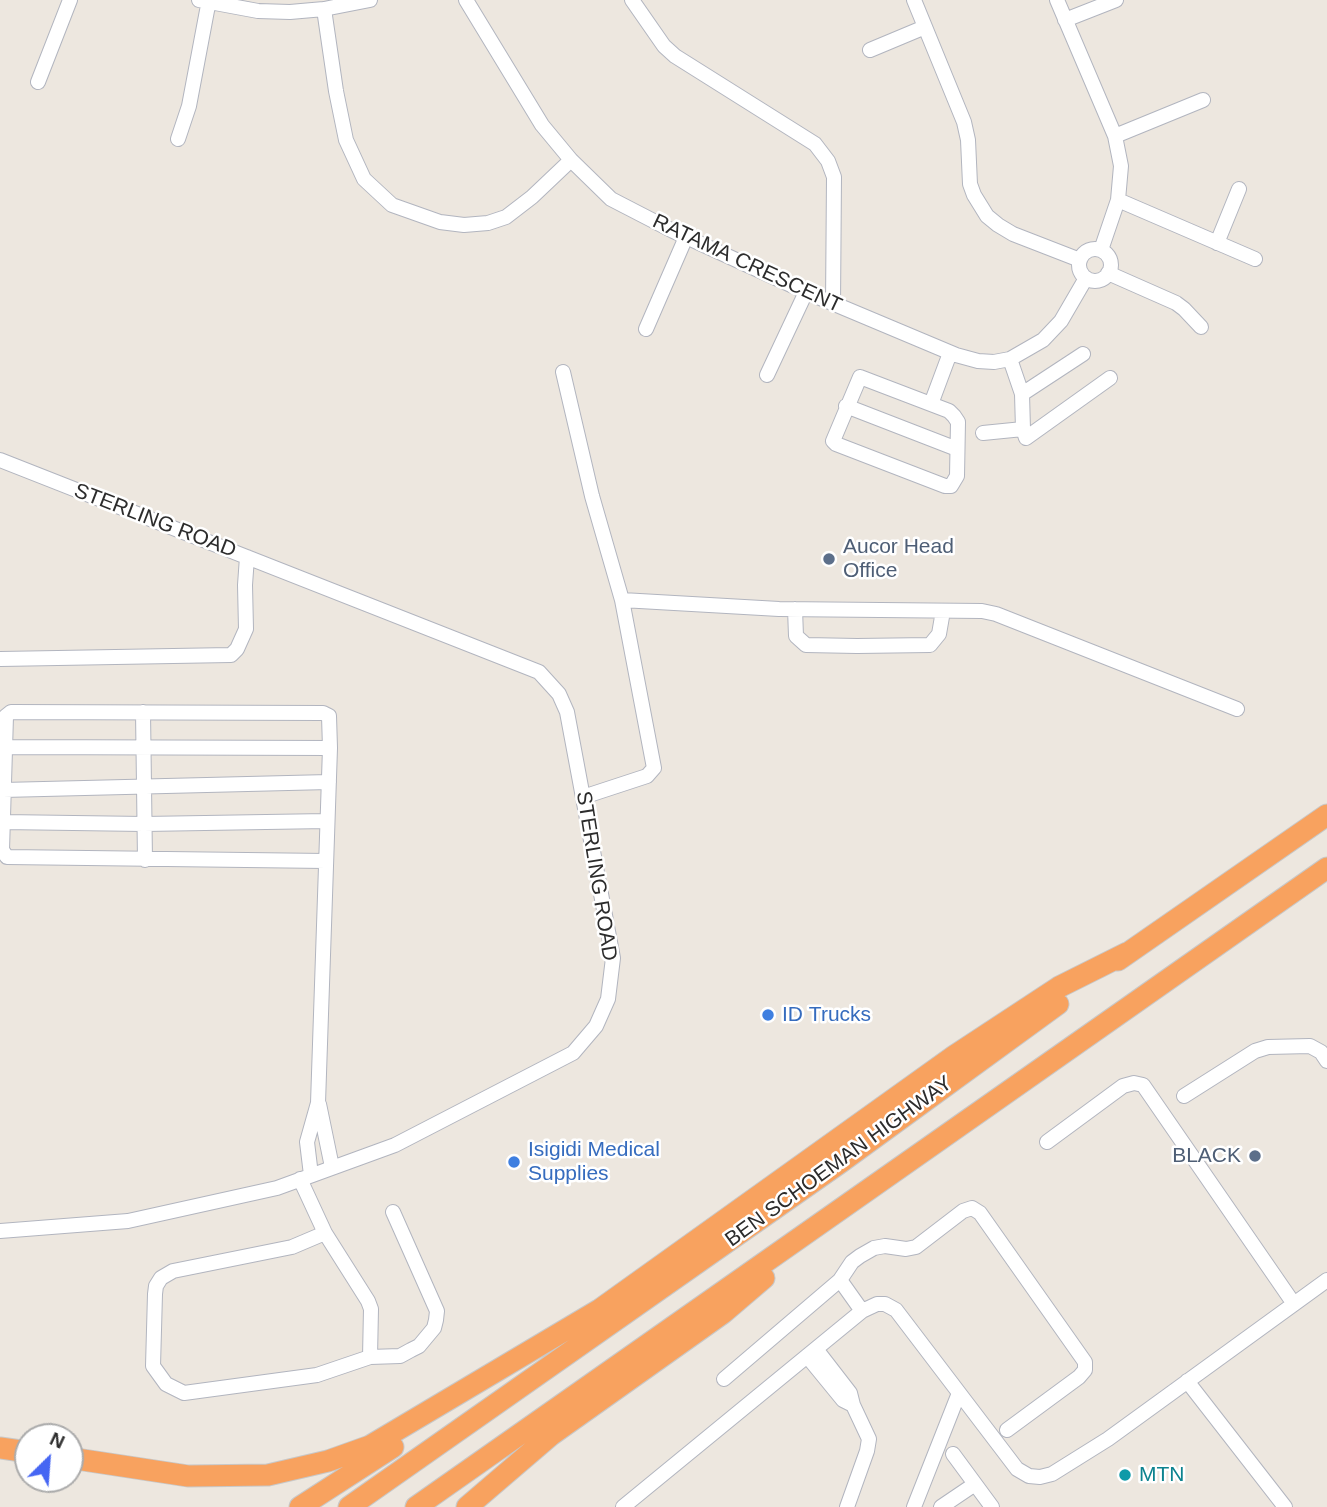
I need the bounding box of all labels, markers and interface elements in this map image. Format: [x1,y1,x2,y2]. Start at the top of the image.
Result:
street label: RATAMA CRESCENT [648,209,846,319]
street label: STERLING ROAD [70,479,240,563]
place label: Aucor Head Office [843,534,954,584]
marker: Aucor Head Office [821,551,837,567]
street label: STERLING ROAD [570,789,622,963]
place label: ID Trucks [782,1002,871,1028]
marker: ID Trucks [760,1007,776,1023]
street label: BEN SCHOEMAN HIGHWAY [721,1071,957,1253]
place label: Isigidi Medical Supplies [528,1137,660,1187]
place label: BLACK [1172,1143,1241,1169]
marker: BLACK [1247,1148,1263,1164]
marker: Isigidi Medical Supplies [506,1154,522,1170]
north arrow [14,1423,84,1493]
text: N [47,1428,68,1453]
place label: MTN [1139,1462,1184,1488]
marker: MTN [1117,1467,1133,1483]

